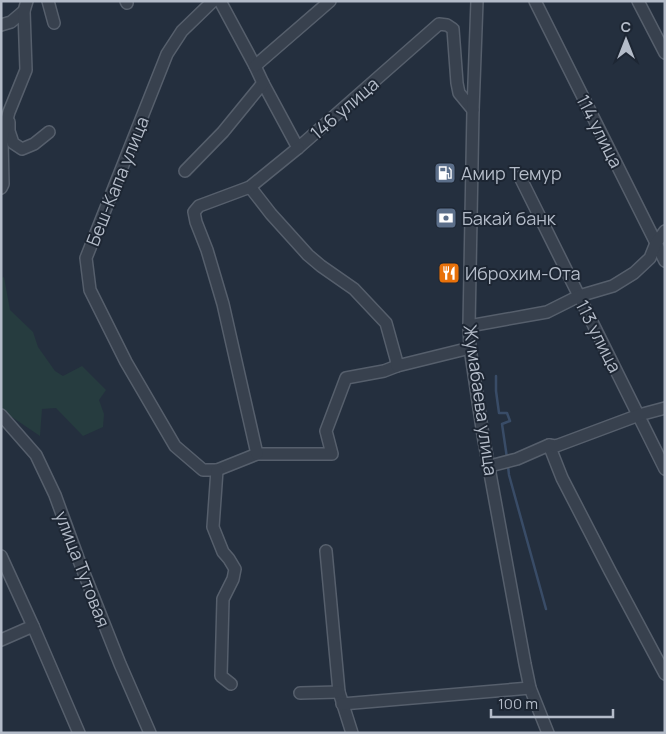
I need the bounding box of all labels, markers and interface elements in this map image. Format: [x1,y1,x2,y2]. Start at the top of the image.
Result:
north arrow [601,15,651,65]
text: С [621,17,631,36]
street label: 146 улица [305,72,383,144]
street label: 114 улица [571,90,629,172]
street label: Беш-Капа улица [80,113,154,249]
fuel station icon: Амир Темур [433,161,457,185]
place label: Амир Темур [461,161,562,185]
bank icon: Бакай банк [434,206,458,230]
place label: Бакай банк [462,206,557,230]
restaurant icon: Иброхим-Ота [437,261,461,285]
place label: Иброхим-Ота [465,261,580,285]
street label: 113 улица [570,296,628,376]
street label: Жумабаева улица [459,323,503,477]
street label: улица Тутовая [50,507,116,631]
scale bar [491,686,614,718]
text: 100 m [498,693,538,714]

